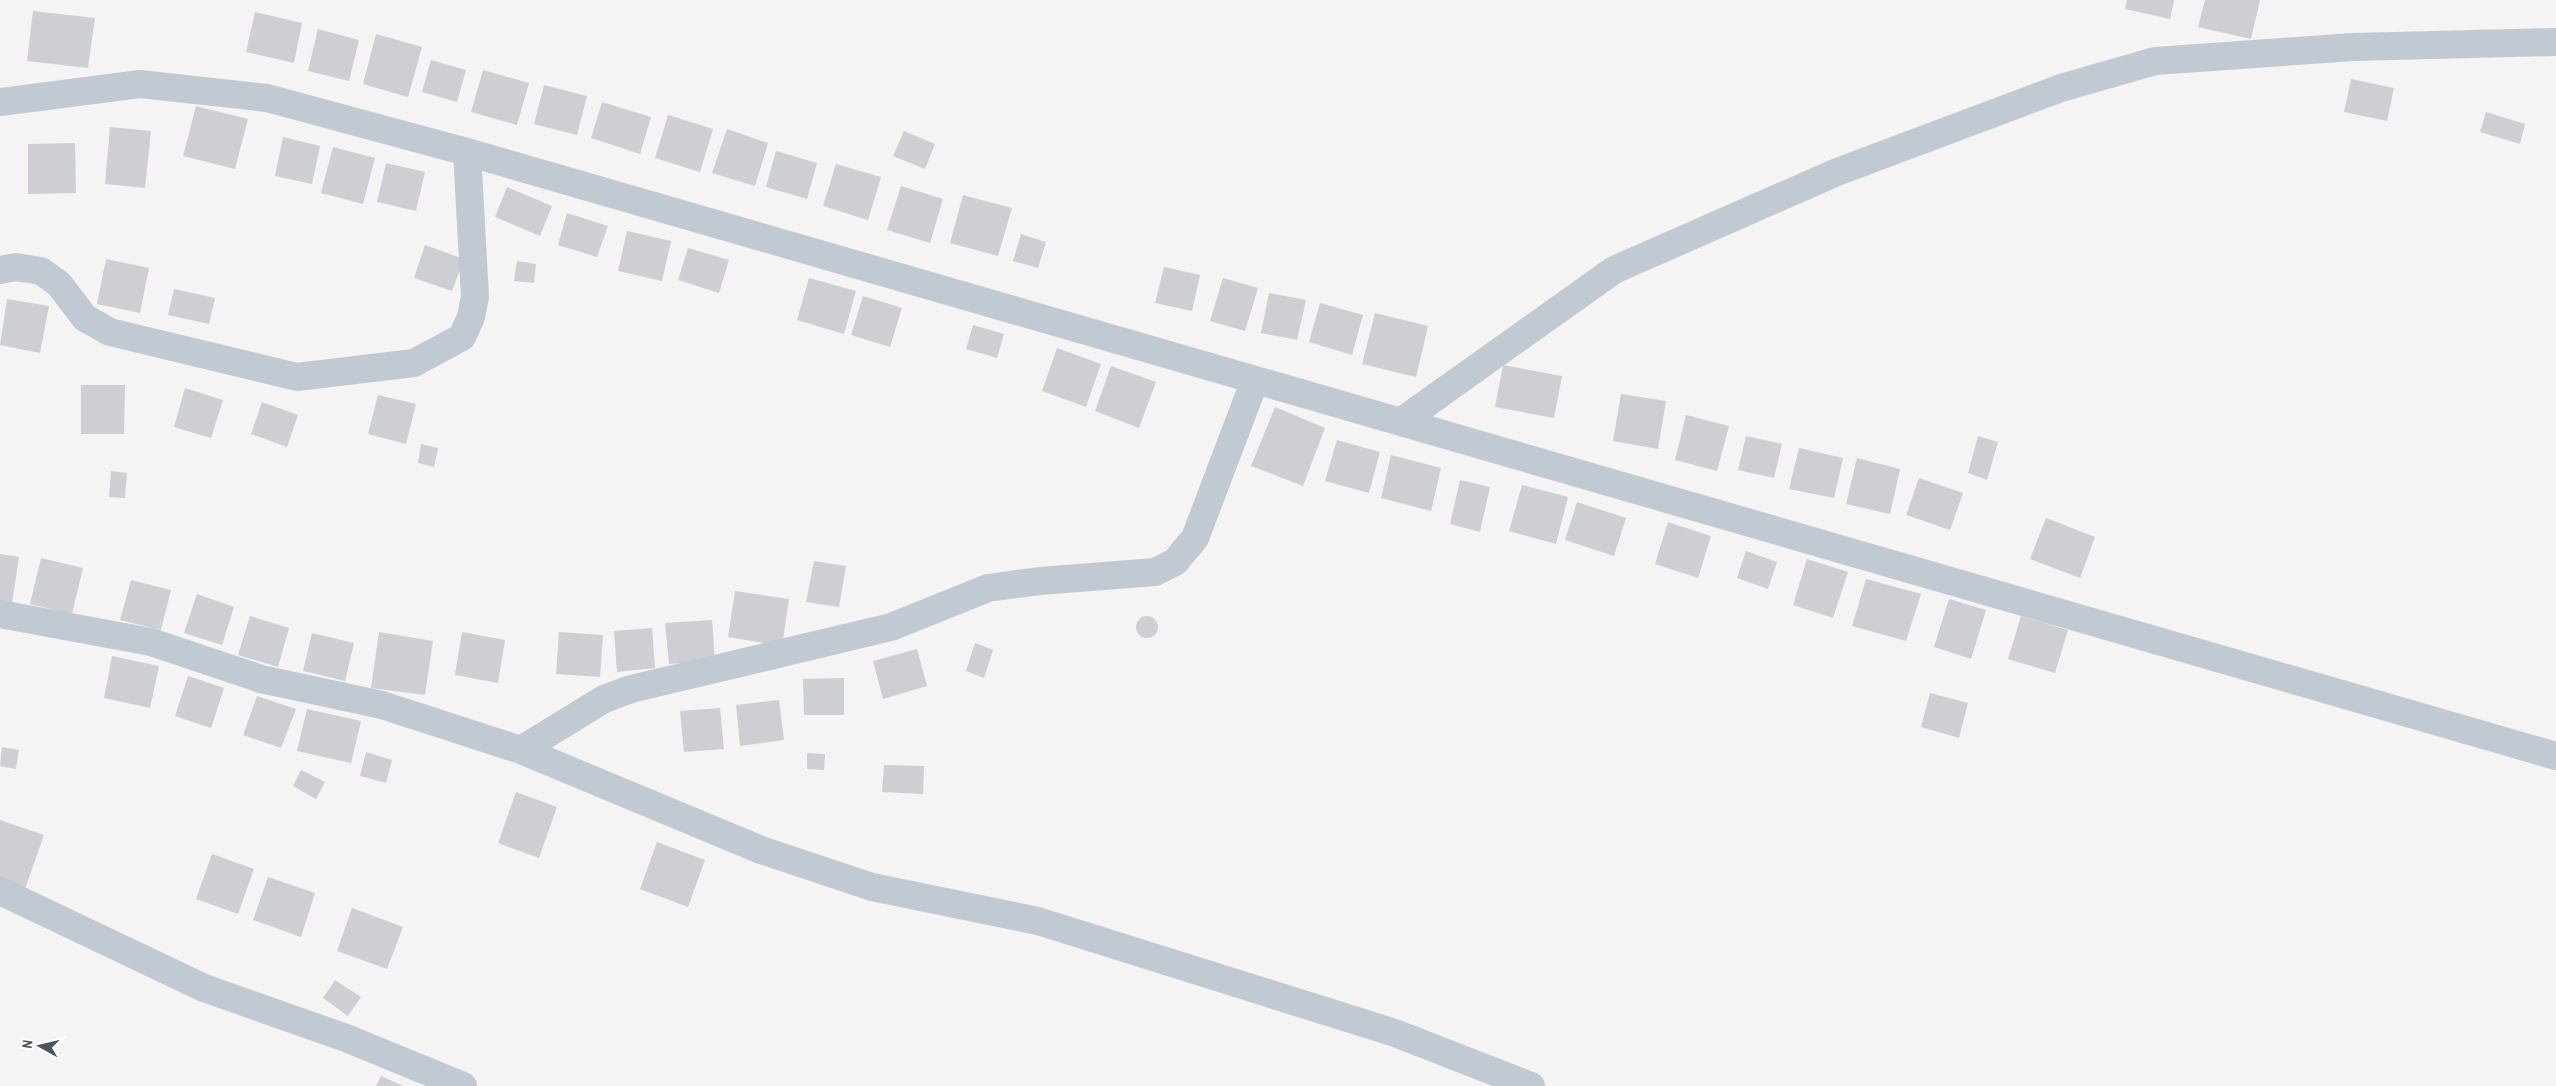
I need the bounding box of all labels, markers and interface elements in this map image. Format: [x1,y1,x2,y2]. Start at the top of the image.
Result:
north arrow [15,1021,65,1071]
text: N [18,1039,37,1050]

